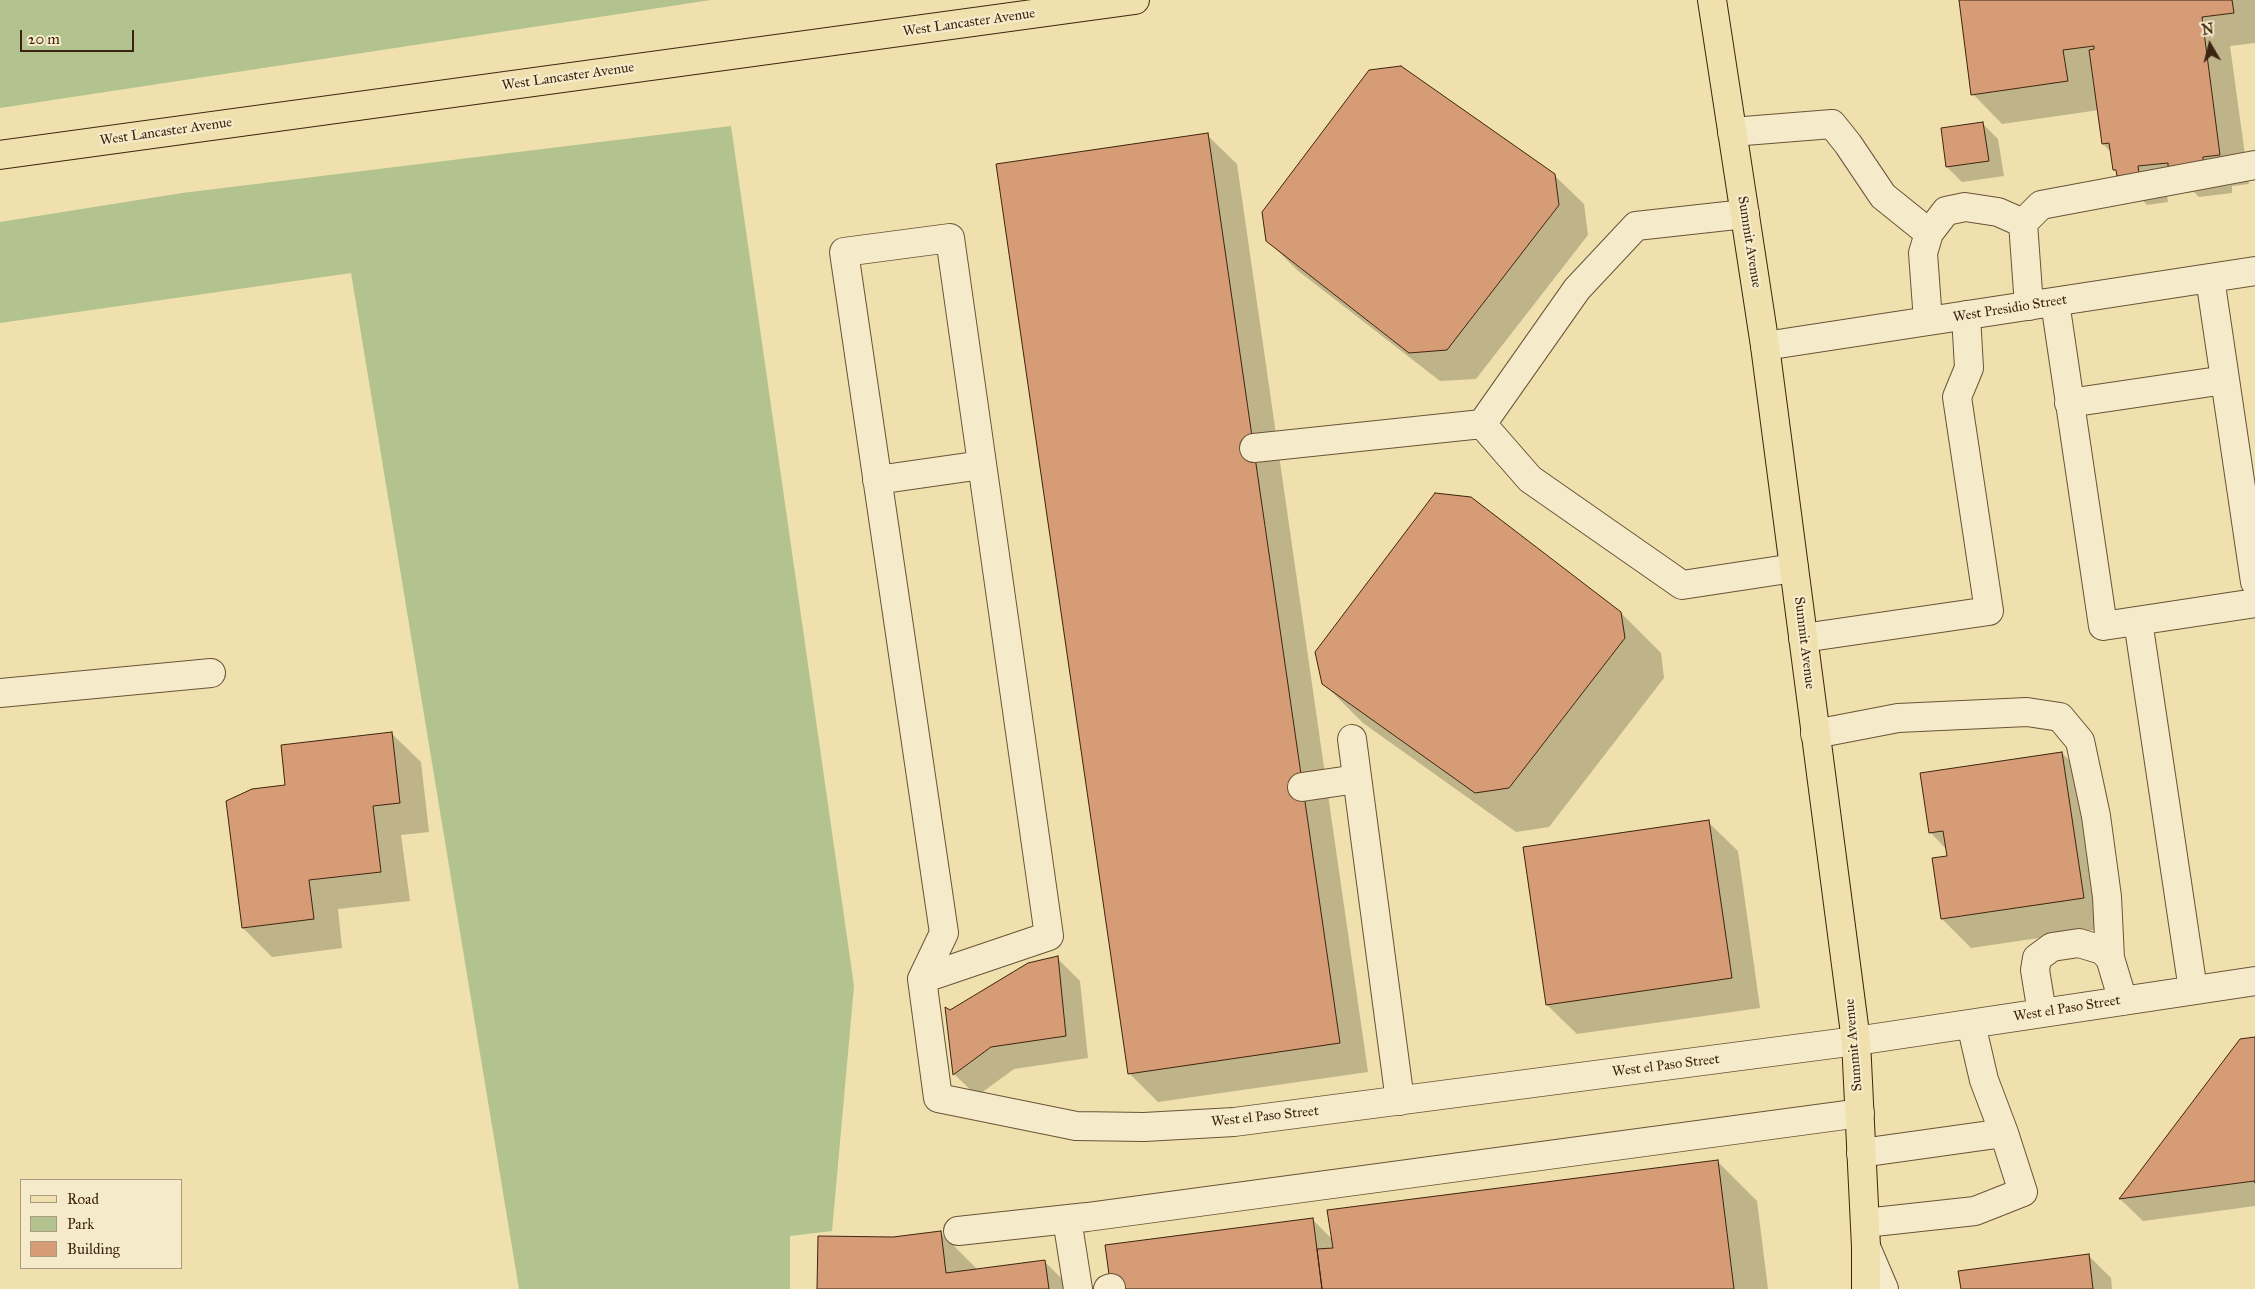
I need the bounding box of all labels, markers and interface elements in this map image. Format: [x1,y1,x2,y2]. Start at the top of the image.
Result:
street label: West Lancaster Avenue [902,5,1036,41]
scale bar [22,20,136,52]
north arrow [2185,20,2235,70]
text: N [2201,20,2215,39]
text: 20 m [28,30,60,48]
street label: West Lancaster Avenue [501,59,635,95]
street label: West Lancaster Avenue [99,114,233,150]
street label: Summit Avenue [1733,195,1765,289]
street label: West Presidio Street [1952,292,2068,326]
street label: Summit Avenue [1790,596,1818,690]
street label: West el Paso Street [2012,992,2122,1026]
street label: Summit Avenue [1842,998,1866,1092]
street label: West el Paso Street [1611,1051,1721,1081]
street label: West el Paso Street [1210,1103,1320,1131]
legend [20,1179,182,1269]
text: Road [67,1190,99,1208]
text: Park [67,1215,94,1233]
text: Building [67,1240,120,1258]

